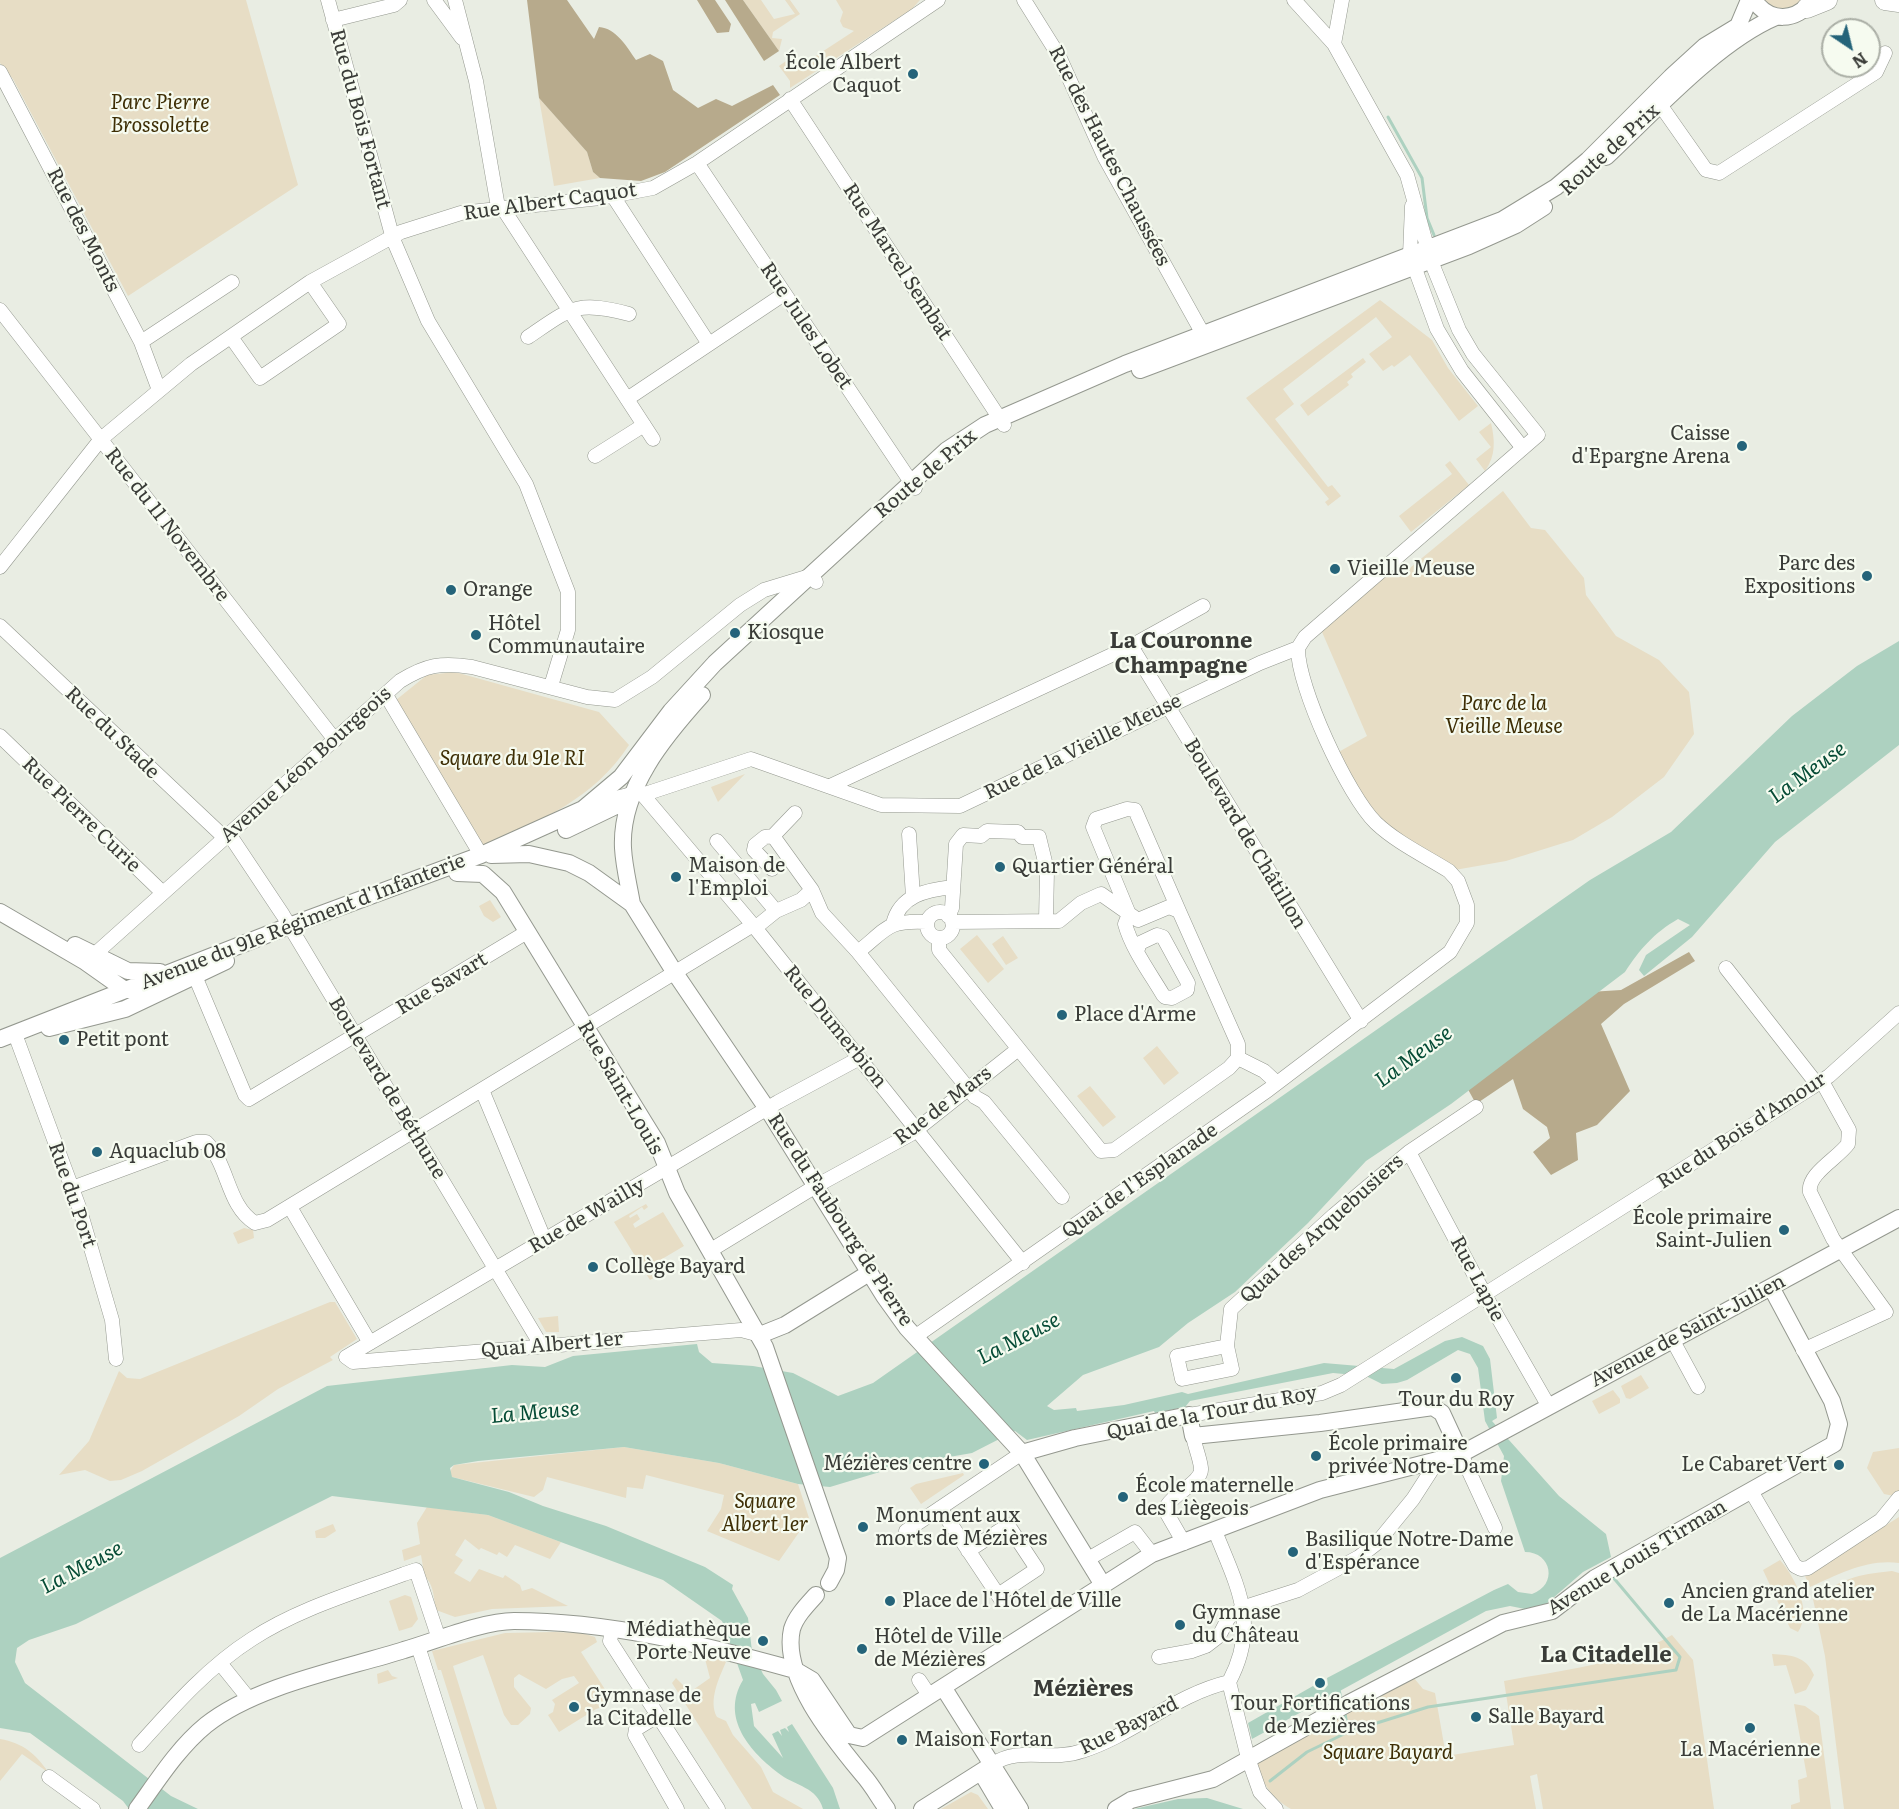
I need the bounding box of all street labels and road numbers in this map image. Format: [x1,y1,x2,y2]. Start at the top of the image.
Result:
street label: Rue du Bois Fortant [324,26,396,212]
street label: Rue des Hautes Chaussées [1043,42,1175,270]
street label: Route de Prix [1555,99,1665,201]
street label: Rue des Monts [41,164,125,296]
street label: Rue Albert Caquot [462,178,638,226]
street label: Rue Marcel Sembat [837,179,957,345]
street label: Rue Jules Lobet [755,258,857,394]
street label: Route de Prix [870,424,982,524]
street label: Rue du 11 Novembre [99,443,235,607]
street label: Rue du Stade [60,682,164,784]
street label: Avenue Léon Bourgeois [216,682,396,848]
street label: Rue de la Vieille Meuse [981,689,1185,805]
street label: Boulevard de Châtillon [1179,734,1311,934]
street label: Rue Pierre Curie [17,752,145,878]
street label: Avenue du 91e Régiment d'Infanterie [137,849,469,995]
street label: Rue Savart [392,947,492,1021]
street label: Rue Dumerbion [778,961,892,1093]
street label: Boulevard de Béthune [323,993,451,1183]
street label: Rue Saint-Louis [572,1017,668,1159]
street label: Rue de Mars [890,1062,996,1150]
street label: Rue du Bois d'Amour [1653,1067,1831,1195]
street label: Rue du Faubourg de Pierre [762,1109,918,1331]
street label: Quai de l'Esplanade [1058,1118,1222,1244]
street label: Rue du Port [43,1139,101,1251]
street label: Quai des Arquebusiers [1235,1149,1409,1309]
street label: Rue de Wailly [525,1173,649,1259]
street label: Rue Lapie [1444,1232,1510,1326]
street label: Avenue de Saint-Julien [1586,1269,1790,1393]
street label: Quai Albert 1er [480,1327,624,1363]
street label: Quai de la Tour du Roy [1105,1381,1319,1445]
street label: Avenue Louis Tirman [1543,1495,1731,1621]
street label: Rue Bayard [1076,1692,1182,1760]

